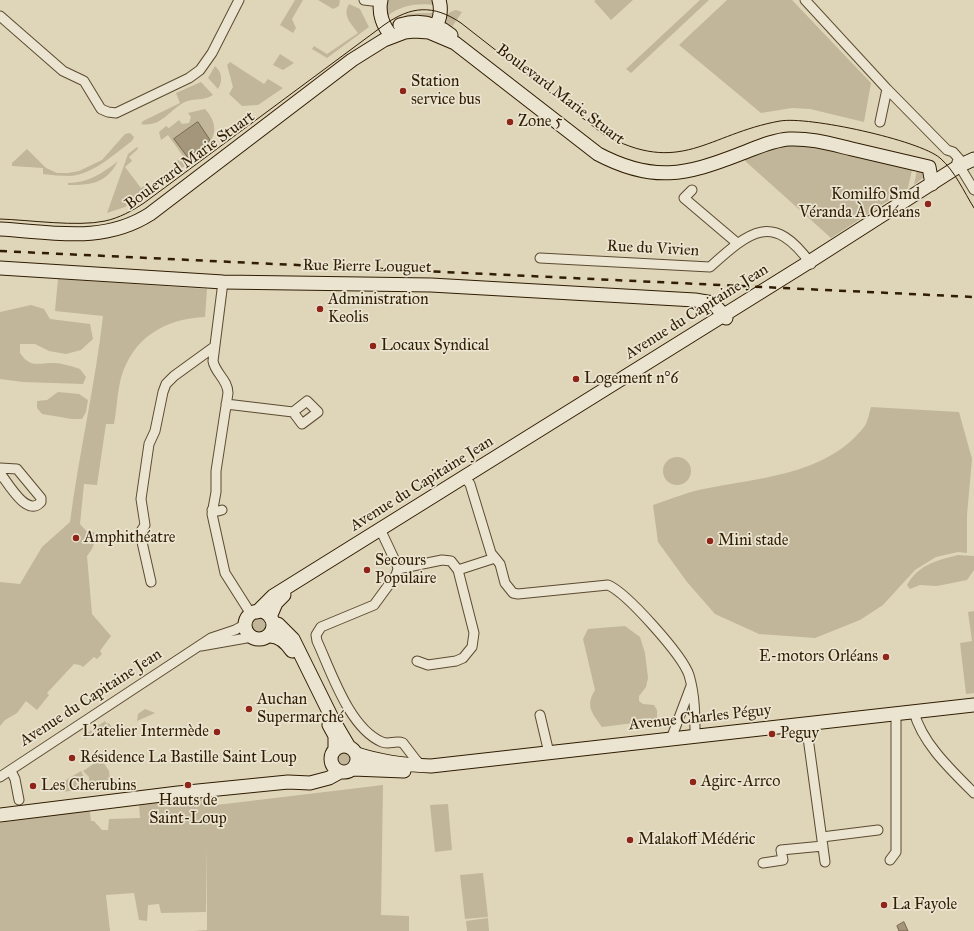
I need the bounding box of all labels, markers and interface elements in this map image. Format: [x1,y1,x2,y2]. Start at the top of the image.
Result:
street label: Boulevard Marie Stuart [492,41,628,149]
place label: Station service bus [411,72,481,110]
marker: Station service bus [398,86,408,96]
street label: Boulevard Marie Stuart [121,108,259,214]
place label: Zone 5 [518,112,562,132]
marker: Zone 5 [505,117,515,127]
place label: Komilfo Smd Véranda À Orléans [799,185,920,223]
marker: Komilfo Smd Véranda À Orléans [923,199,933,209]
street label: Rue du Vivien [606,237,700,261]
street label: Rue Pierre Louguet [302,256,432,278]
street label: Avenue du Capitaine Jean [622,260,772,364]
place label: Administration Keolis [328,290,429,328]
marker: Administration Keolis [315,304,325,314]
place label: Locaux Syndical [381,336,489,356]
marker: Locaux Syndical [368,341,378,351]
place label: Logement n°6 [584,369,679,389]
marker: Logement n°6 [571,374,581,384]
street label: Avenue du Capitaine Jean [347,432,497,536]
place label: Amphithéatre [84,528,175,548]
place label: Mini stade [718,531,788,551]
marker: Amphithéatre [71,533,81,543]
marker: Mini stade [705,536,715,546]
place label: Secours Populaire [375,551,437,589]
marker: Secours Populaire [362,565,372,575]
street label: Avenue du Capitaine Jean [16,645,166,751]
place label: E-motors Orléans [759,647,878,667]
marker: E-motors Orléans [881,652,891,662]
place label: Auchan Supermarché [257,690,344,728]
street label: Avenue Charles Péguy [628,701,772,735]
marker: Auchan Supermarché [244,704,254,714]
place label: L'atelier Intermède [82,722,209,742]
place label: Peguy [780,724,819,744]
marker: L'atelier Intermède [212,727,222,737]
marker: Peguy [767,729,777,739]
place label: Résidence La Bastille Saint Loup [80,748,297,768]
marker: Résidence La Bastille Saint Loup [67,753,77,763]
place label: Agirc-Arrco [701,772,781,792]
place label: Les Cherubins [41,776,136,796]
marker: Agirc-Arrco [688,777,698,787]
marker: Hauts de Saint-Loup [183,780,193,790]
marker: Les Cherubins [28,781,38,791]
place label: Hauts de Saint-Loup [149,791,227,829]
place label: Malakoff Médéric [638,830,756,850]
marker: Malakoff Médéric [625,835,635,845]
place label: La Fayole [892,895,957,915]
marker: La Fayole [879,900,889,910]

